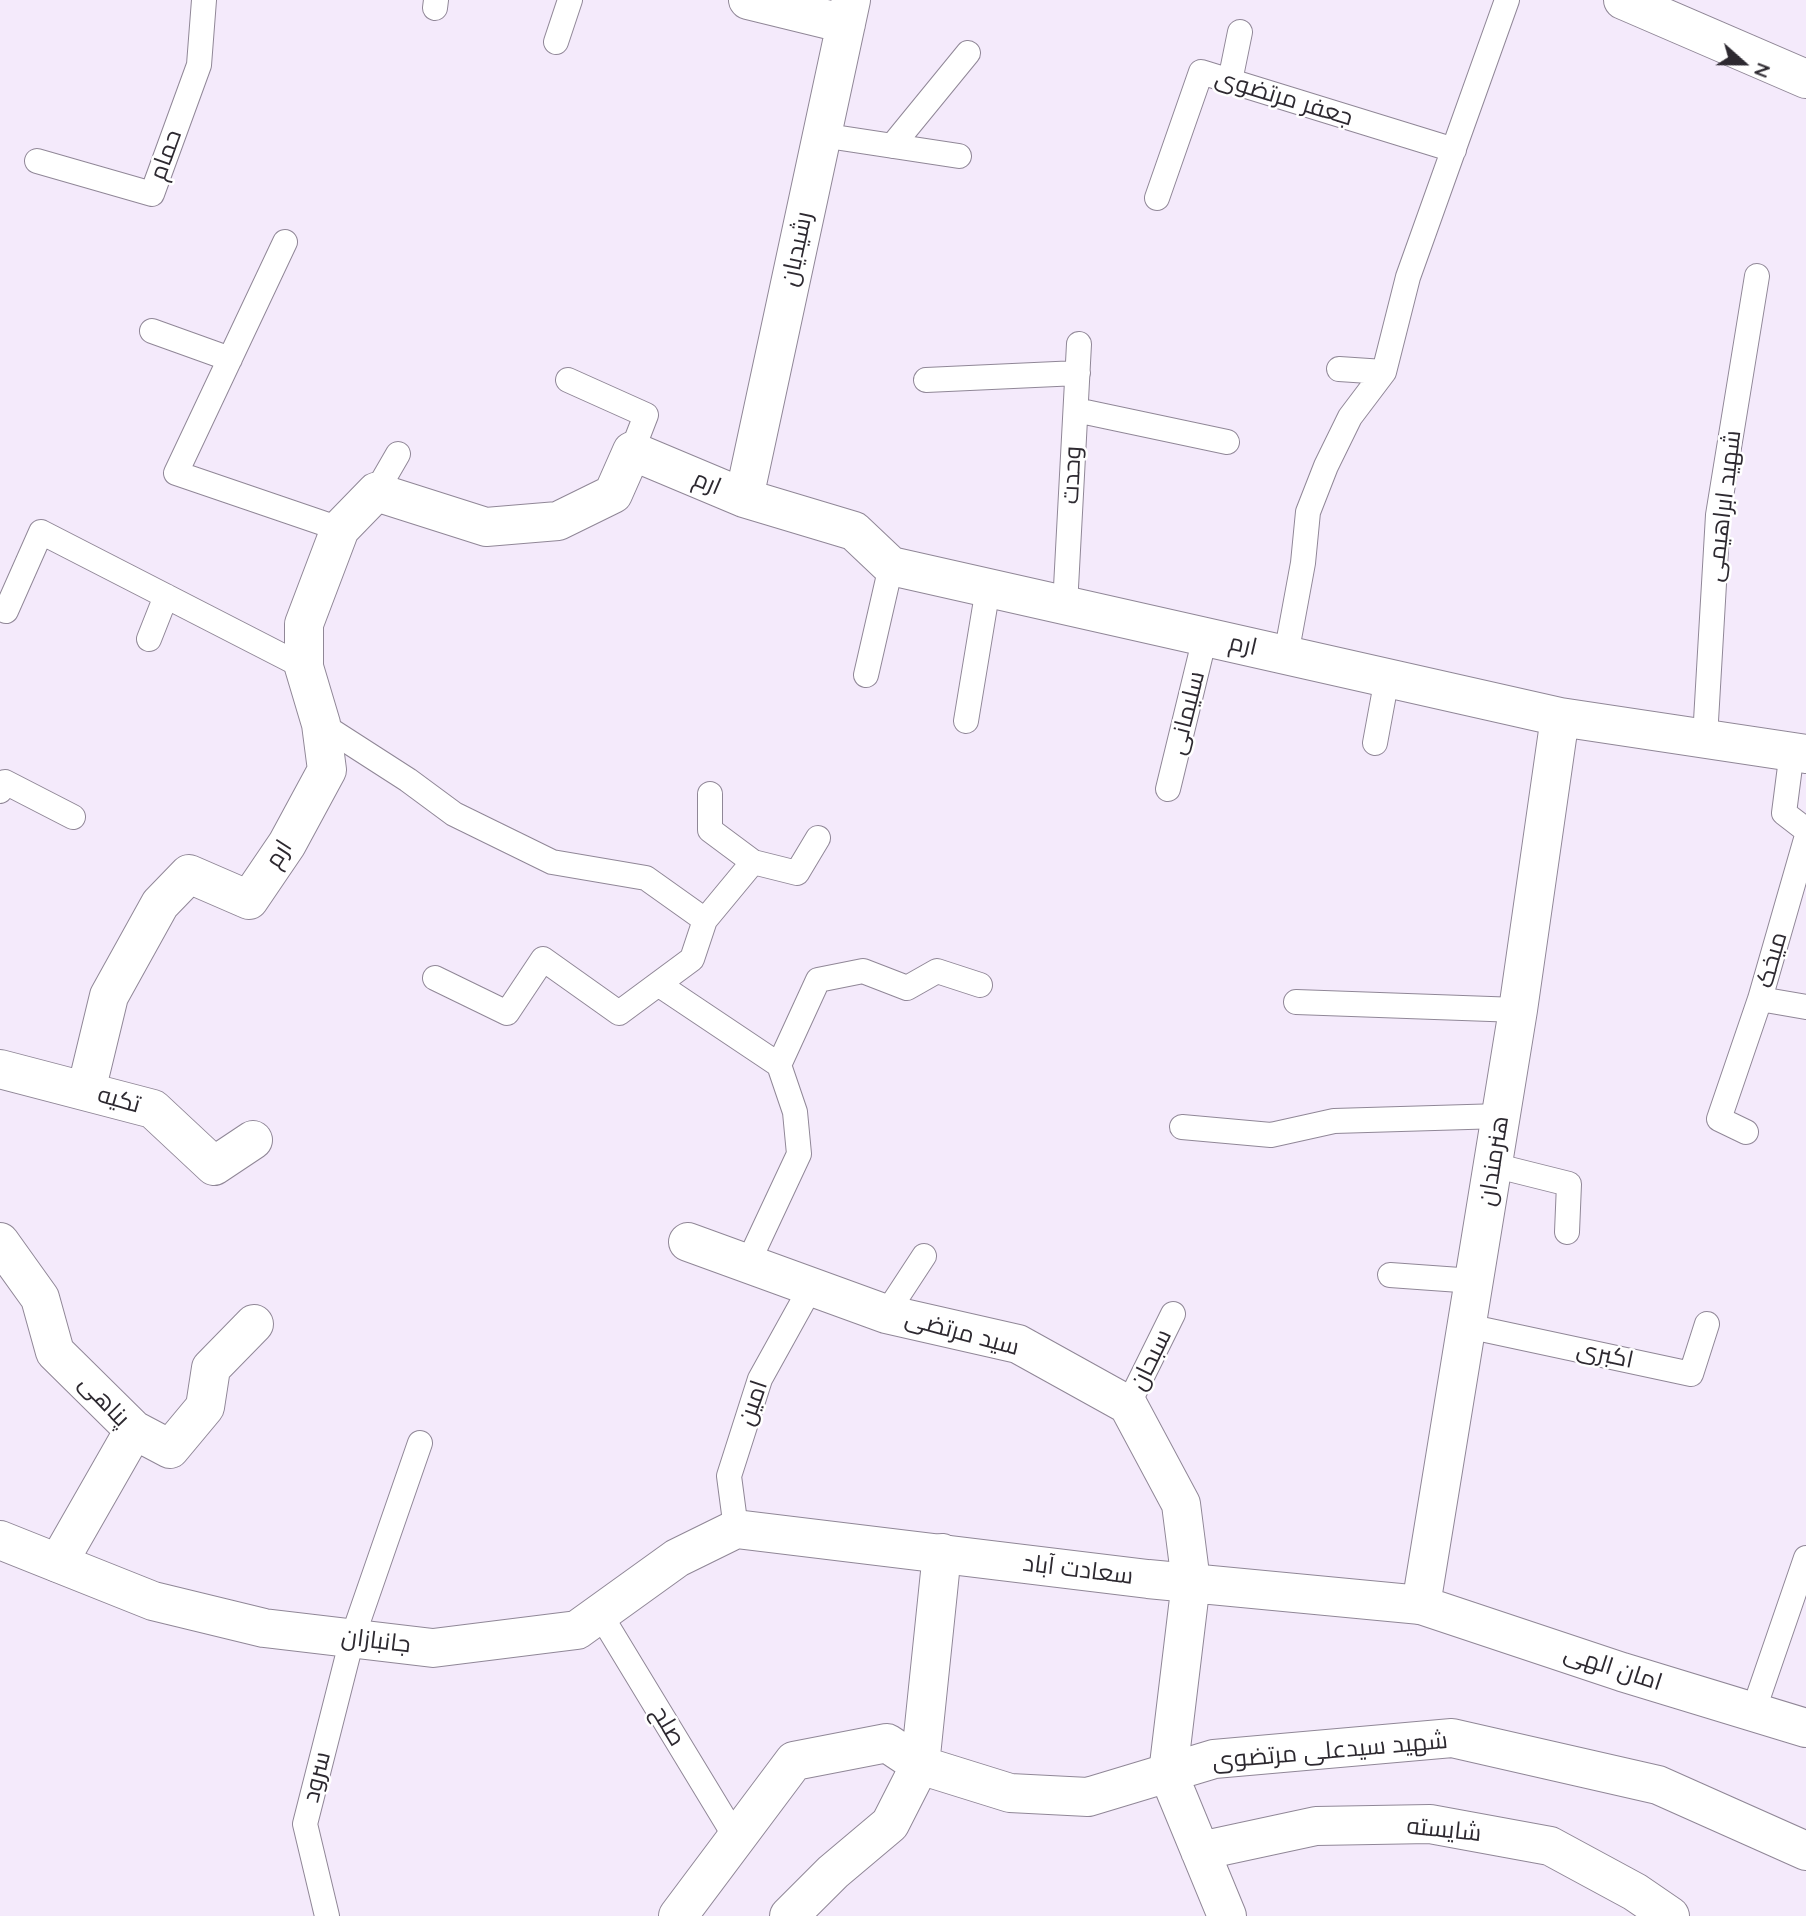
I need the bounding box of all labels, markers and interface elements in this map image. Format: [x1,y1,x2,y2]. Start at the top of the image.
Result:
north arrow [1708,28,1778,98]
text: N [1749,60,1776,81]
street label: جعفر مرتضوی [1212,63,1356,133]
street label: حمام [144,126,188,184]
street label: رشیدیان [775,209,819,289]
street label: شهید ابراهیمی [1700,429,1748,583]
street label: وحدت [1056,445,1088,505]
street label: ارم [689,464,725,502]
street label: ارم [1226,628,1260,662]
street label: سلیمانی [1163,668,1211,758]
street label: ارم [259,835,299,873]
street label: میخک [1750,929,1794,991]
street label: تکیه [94,1080,144,1120]
street label: هنرمندان [1473,1114,1515,1208]
street label: سید مرتضی [902,1304,1022,1362]
street label: سبحان [1124,1325,1178,1395]
street label: اکبری [1574,1335,1636,1375]
street label: پناهی [73,1369,135,1433]
street label: امین [732,1377,774,1429]
street label: سعادت آباد [1021,1549,1135,1591]
street label: جانبازان [340,1622,412,1660]
street label: امان الهی [1560,1639,1666,1697]
street label: صلح [645,1701,691,1751]
street label: شهید سیدعلی مرتضوی [1211,1726,1449,1776]
street label: سرود [297,1749,337,1805]
street label: شایسته [1405,1812,1483,1848]

